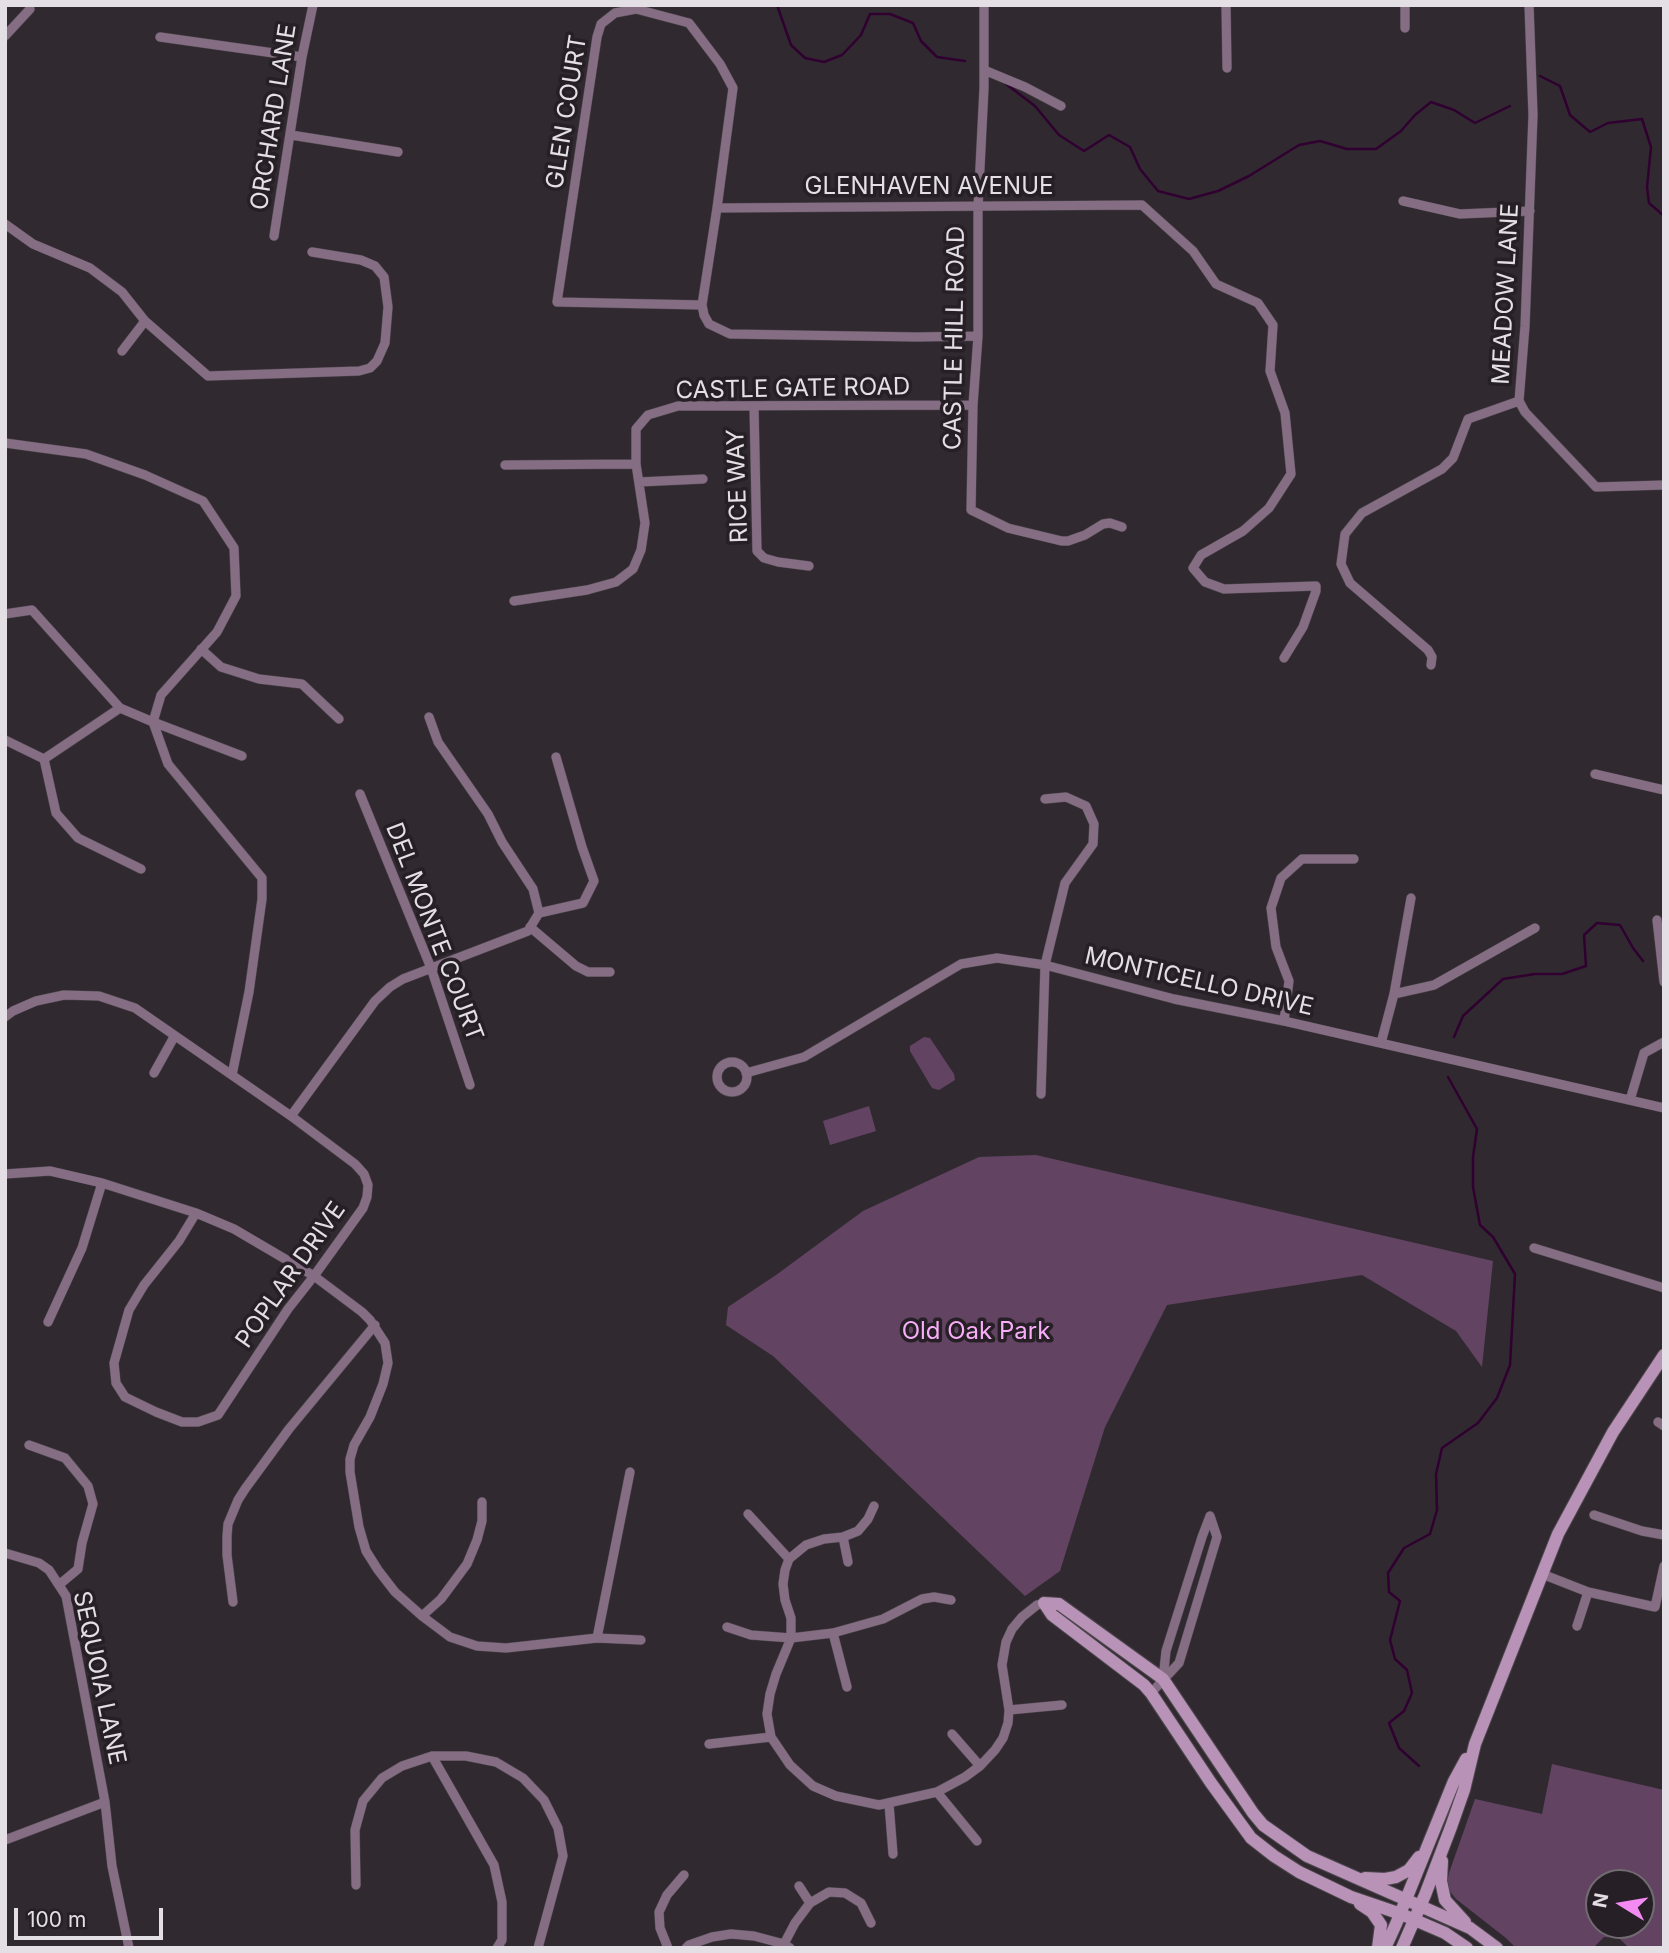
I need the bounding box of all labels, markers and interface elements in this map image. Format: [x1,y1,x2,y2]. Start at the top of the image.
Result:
street label: ORCHARD LANE [245,22,303,212]
street label: GLEN COURT [541,33,593,191]
street label: GLENHAVEN AVENUE [805,173,1053,201]
street label: MEADOW LANE [1487,203,1525,385]
street label: CASTLE HILL ROAD [939,226,971,450]
street label: CASTLE GATE ROAD [675,373,911,405]
street label: RICE WAY [722,429,754,543]
street label: DEL MONTE COURT [379,819,489,1045]
street label: MONTICELLO DRIVE [1082,942,1316,1022]
street label: POPLAR DRIVE [230,1196,352,1354]
park label: Old Oak Park [902,1318,1050,1346]
street label: SEQUOIA LANE [67,1589,131,1767]
north arrow [1585,1869,1655,1939]
text: N [1588,1891,1614,1910]
scale bar [18,1894,166,1938]
text: 100 m [27,1907,86,1932]

